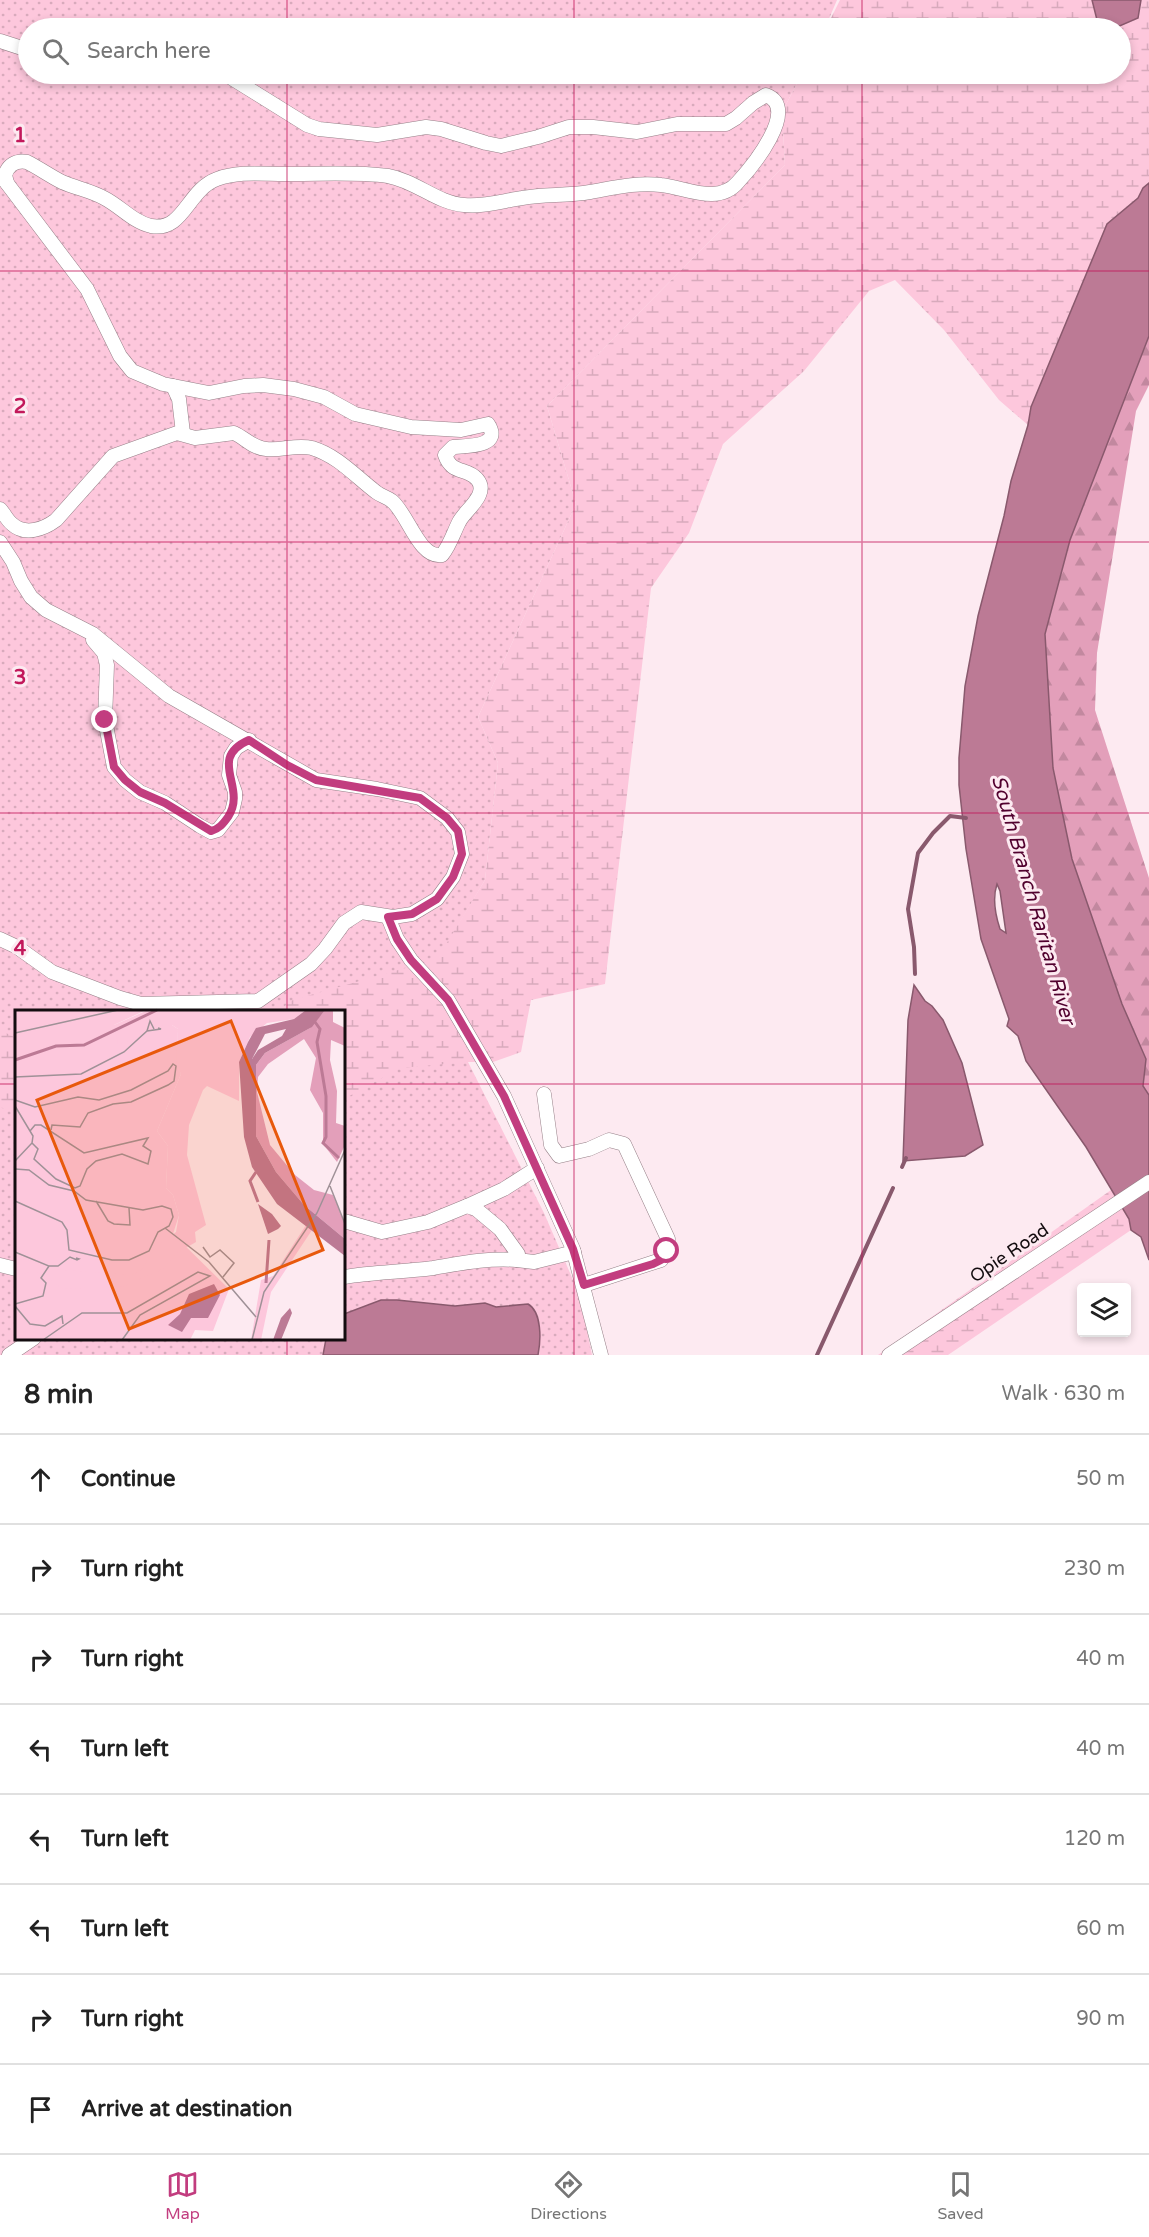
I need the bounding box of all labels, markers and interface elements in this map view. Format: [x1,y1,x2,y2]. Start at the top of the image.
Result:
search box [18,18,1131,84]
icon: search [39,35,72,68]
text: Search here [87,38,211,64]
text: 1 [14,124,26,148]
text: 2 [14,395,26,419]
text: 3 [14,666,26,690]
route end [91,706,117,732]
water label: South Branch Raritan River [986,773,1081,1029]
text: 4 [14,937,27,961]
inset map [15,1010,345,1340]
street label: Opie Road [965,1219,1053,1287]
route start [653,1237,679,1263]
map controls [1077,1283,1131,1337]
button: layers [1077,1283,1131,1337]
text: 8 min [24,1379,93,1410]
text: Walk · 630 m [1002,1382,1125,1406]
icon: ahead [24,1463,57,1496]
text: Continue [81,1466,176,1492]
text: 50 m [1076,1467,1125,1491]
icon: right [24,1553,57,1586]
text: Turn right [81,1556,183,1582]
text: 230 m [1064,1557,1125,1581]
icon: right [24,1643,57,1676]
text: Turn right [81,1646,183,1672]
text: 40 m [1076,1647,1125,1671]
icon: left [24,1733,57,1766]
text: Turn left [81,1736,169,1762]
text: 40 m [1076,1737,1125,1761]
icon: left [24,1823,57,1856]
text: Turn left [81,1826,169,1852]
text: 120 m [1064,1827,1125,1851]
icon: left [24,1913,57,1946]
text: Turn left [81,1916,169,1942]
text: 60 m [1076,1917,1125,1941]
icon: right [24,2003,57,2036]
text: Turn right [81,2006,183,2032]
text: 90 m [1076,2007,1125,2031]
icon: arrive [24,2093,57,2126]
text: Arrive at destination [81,2096,292,2122]
tab: Map [165,2168,200,2224]
tab: Directions [530,2168,607,2224]
tab: Saved [937,2168,984,2224]

